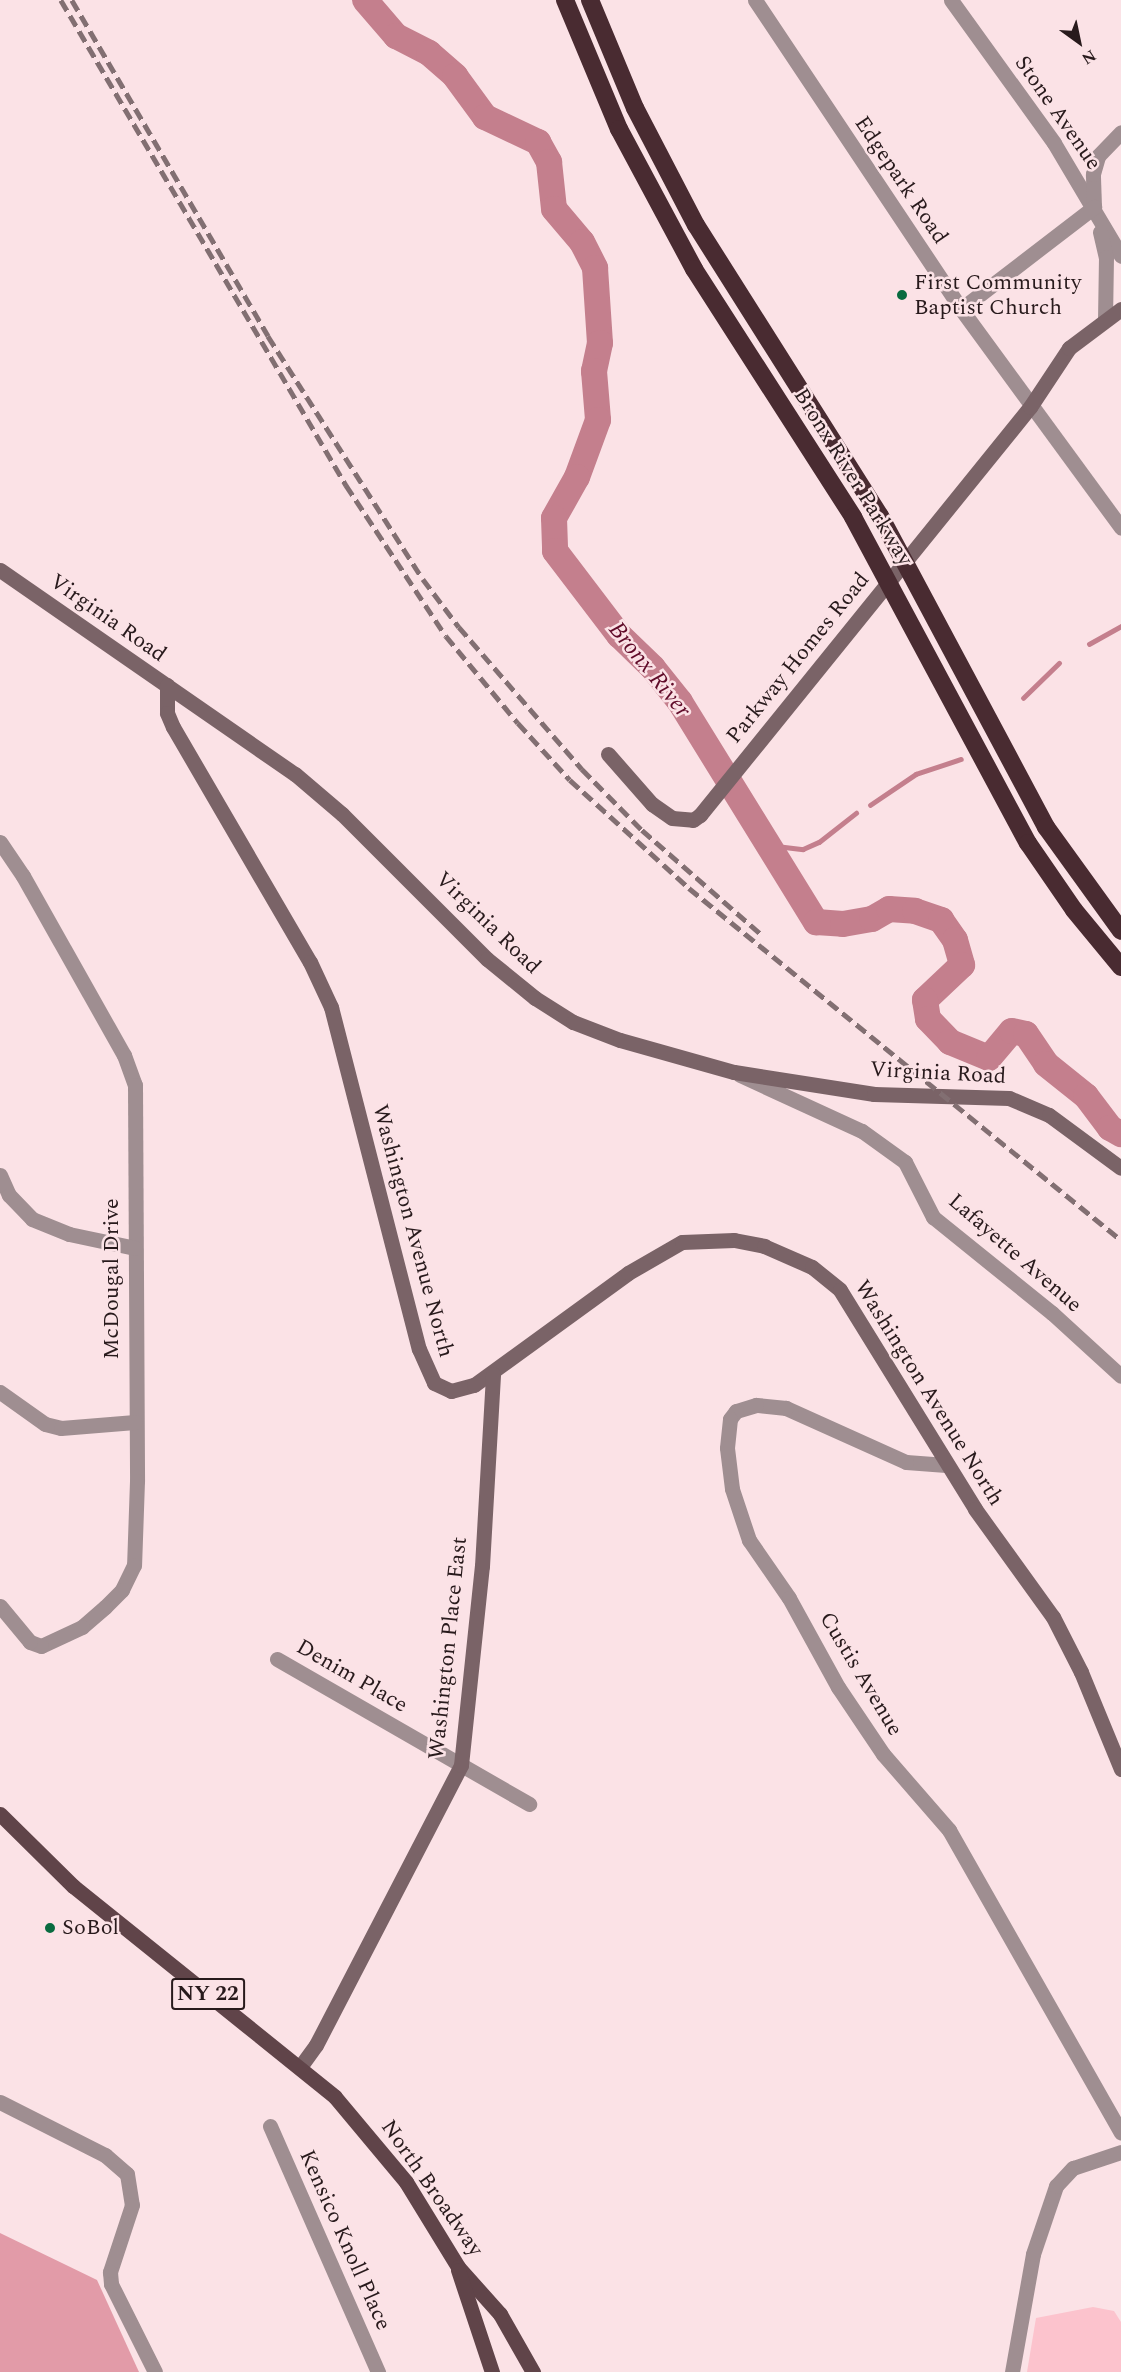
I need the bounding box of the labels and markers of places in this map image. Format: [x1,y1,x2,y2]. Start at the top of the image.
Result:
place label: First Community Baptist Church [914,269,1081,320]
marker: First Community Baptist Church [895,288,909,302]
place label: SoBol [62,1915,119,1941]
marker: SoBol [43,1921,57,1935]

